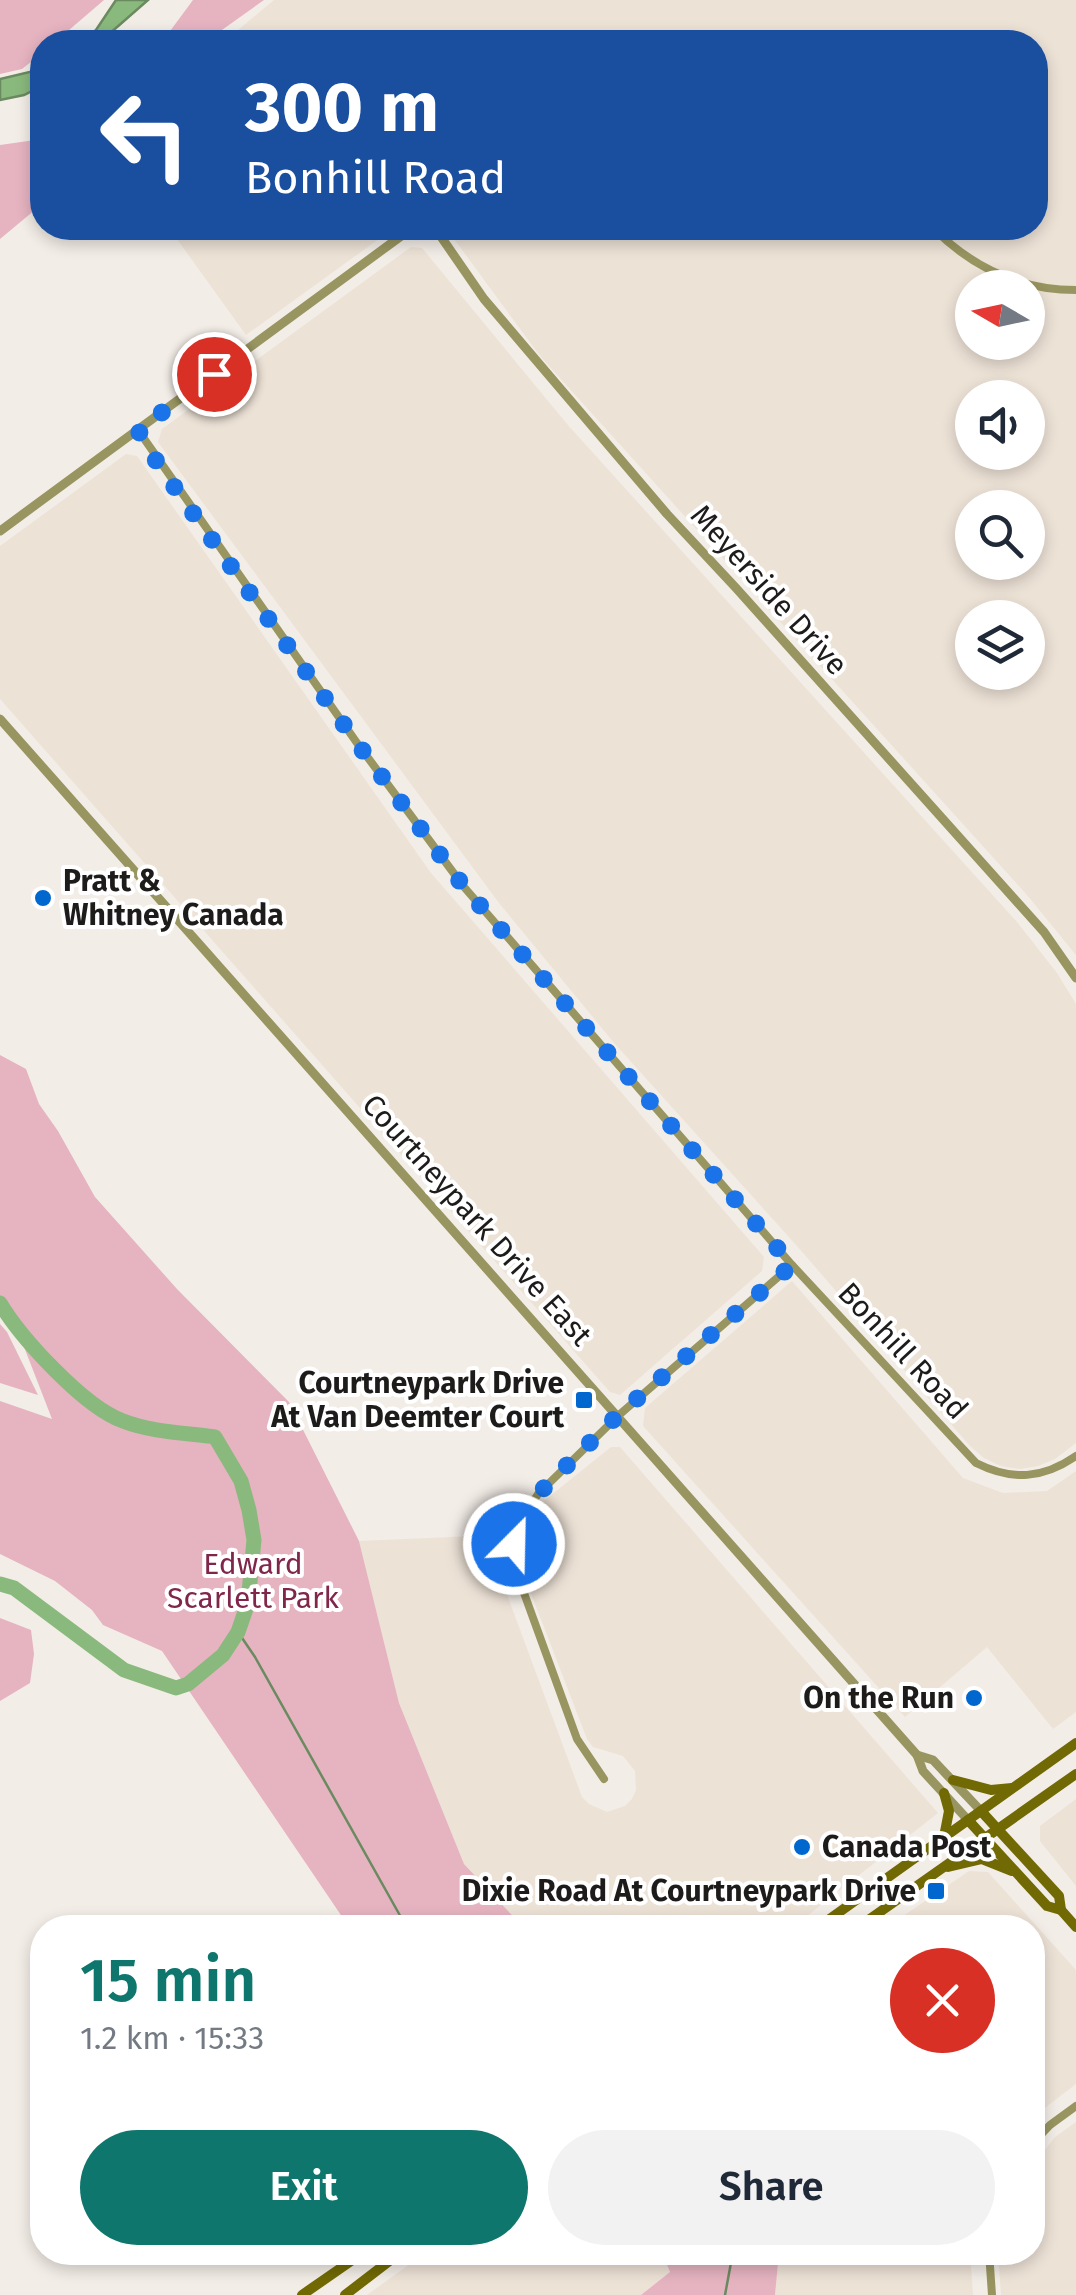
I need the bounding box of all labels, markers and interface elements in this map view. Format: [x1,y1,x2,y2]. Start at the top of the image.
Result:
text: 300 m [245,66,439,150]
icon: left [80,70,210,200]
text: Bonhill Road [245,151,506,205]
north arrow [955,270,1045,360]
map controls [955,270,1045,690]
pin [172,332,257,417]
icon: arrive [187,347,242,402]
button: sound [955,380,1045,470]
button: search [955,490,1045,580]
street label: Meyerside Drive [683,497,855,683]
button: layers [955,600,1045,690]
place label: Pratt & Whitney Canada [63,863,284,933]
marker: Pratt & Whitney Canada [32,887,54,909]
street label: Courtneypark Drive East [355,1087,599,1353]
street label: Bonhill Road [830,1275,976,1427]
place label: Courtneypark Drive At Van Deemter Court [270,1365,564,1435]
marker: Courtneypark Drive At Van Deemter Court [573,1389,595,1411]
position arrow [462,1492,566,1596]
park label: Edward Scarlett Park [167,1546,340,1616]
place label: On the Run [803,1680,954,1716]
marker: On the Run [963,1687,985,1709]
place label: Canada Post [822,1829,992,1865]
marker: Canada Post [791,1836,813,1858]
place label: Dixie Road At Courtneypark Drive [462,1873,916,1909]
marker: Dixie Road At Courtneypark Drive [925,1880,947,1902]
text: 15 min [80,1945,256,2017]
button: close [890,1948,995,2053]
text: 1.2 km · 15:33 [80,2019,264,2057]
button: Exit [80,2130,528,2245]
button: Share [548,2130,995,2245]

